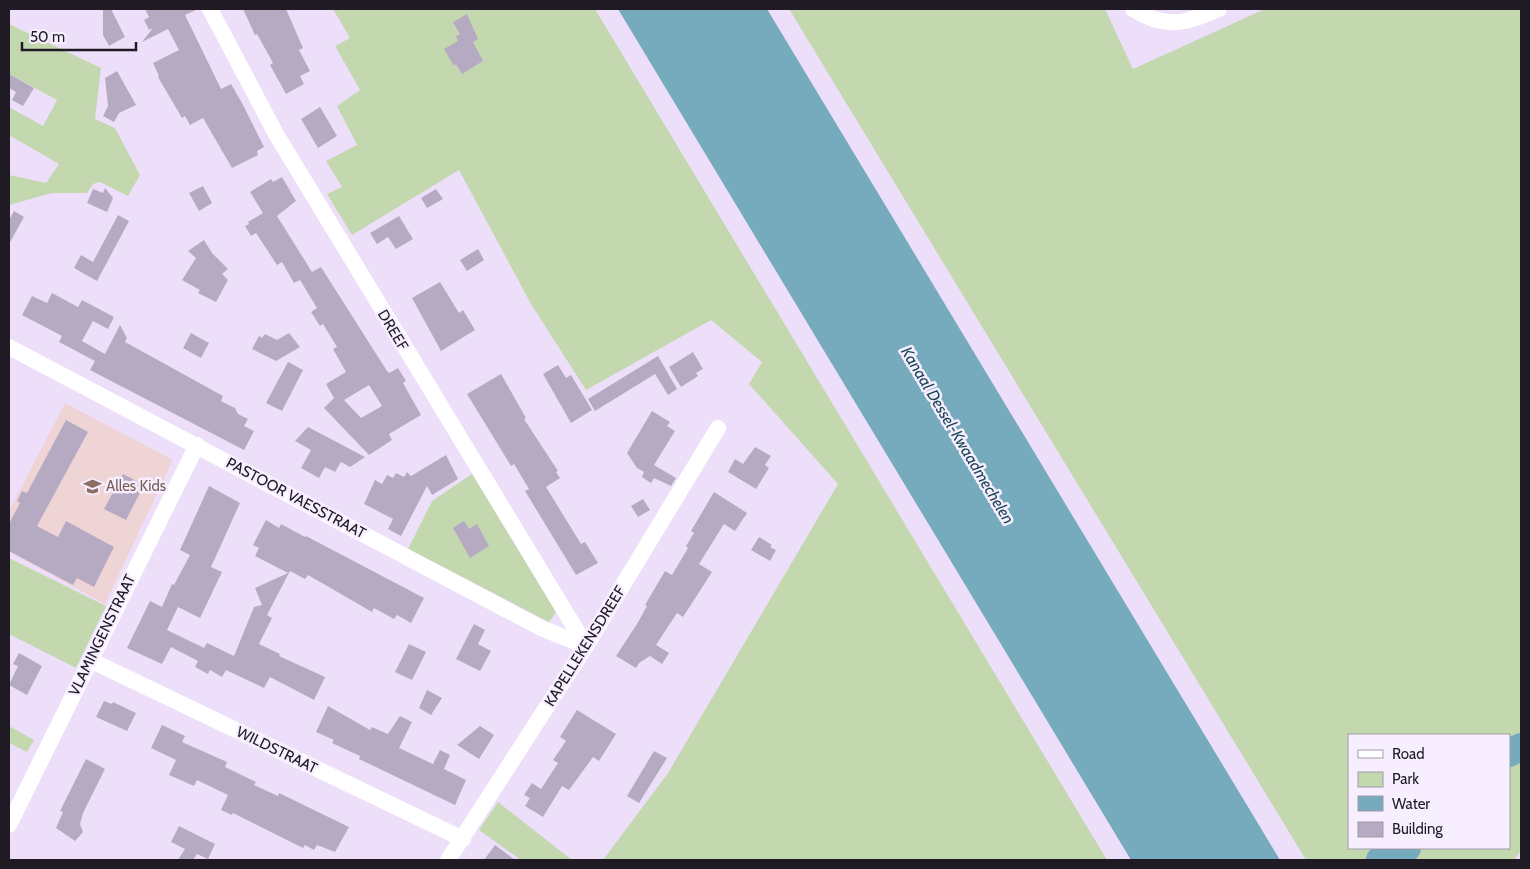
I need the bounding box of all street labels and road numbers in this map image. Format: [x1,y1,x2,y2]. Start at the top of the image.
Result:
street label: DREEF [374,306,412,354]
street label: PASTOOR VAESSTRAAT [223,454,369,542]
street label: VLAMINGENSTRAAT [65,571,139,699]
street label: KAPELLEKENSDREEF [541,582,629,709]
street label: WILDSTRAAT [234,723,320,777]

